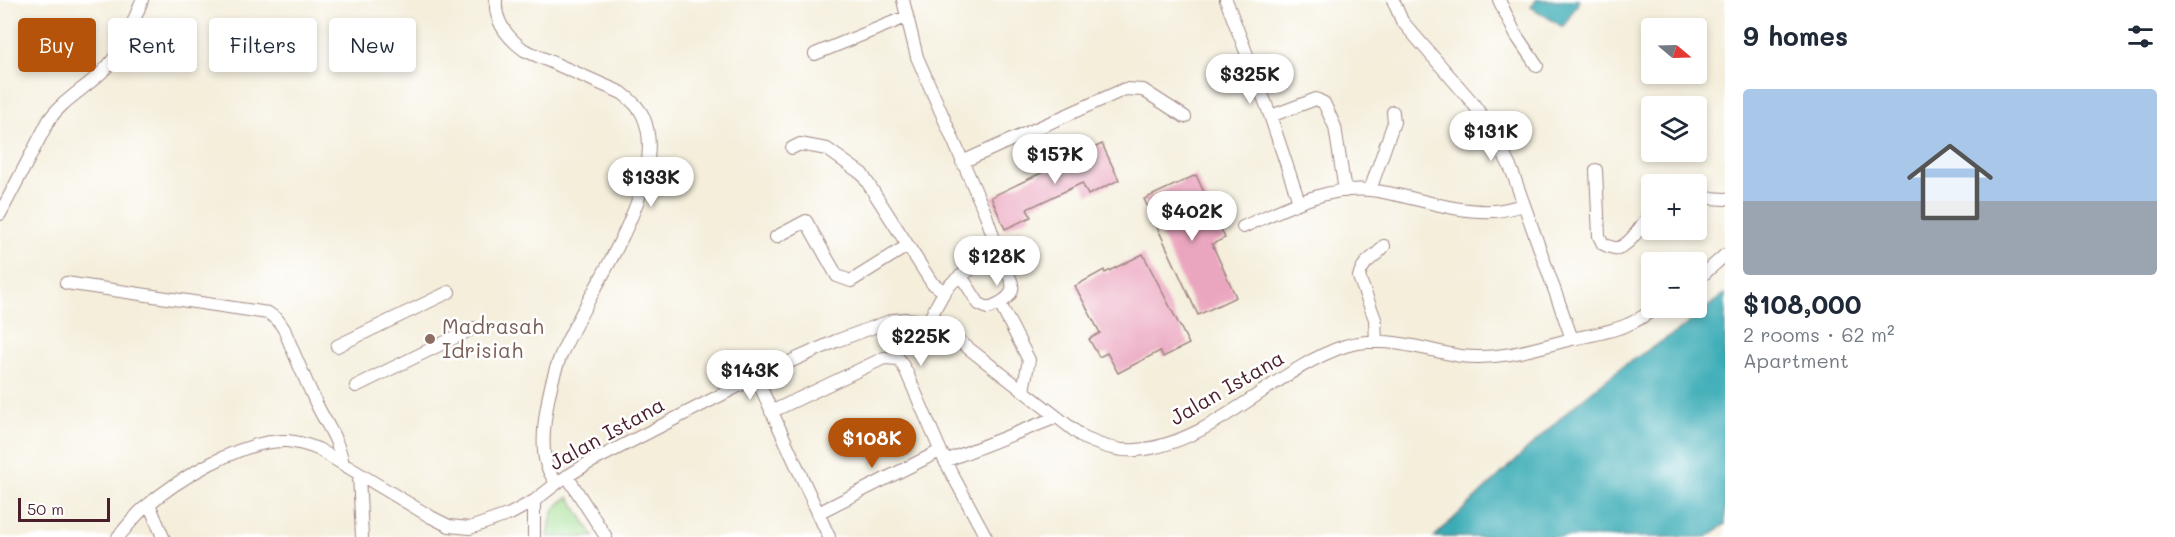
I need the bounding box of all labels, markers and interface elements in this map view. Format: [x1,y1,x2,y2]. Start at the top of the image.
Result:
chip: Buy [18,18,96,72]
chip: Rent [108,18,197,72]
chip: Filters [209,18,317,72]
chip: New [329,18,416,72]
north arrow [1641,18,1707,84]
map controls [1641,18,1707,318]
text: 9 homes [1743,19,1848,53]
icon: filters [2124,20,2157,53]
pin: $325K [1208,54,1292,105]
text: $325K [1220,60,1280,86]
button: layers [1641,96,1707,162]
pin: $131K [1449,111,1533,162]
text: $131K [1463,117,1519,143]
icon: home [1896,128,2004,236]
pin: $157K [1013,134,1097,185]
text: $157K [1026,140,1084,166]
pin: $133K [609,157,693,208]
text: $133K [622,163,680,189]
button: + [1641,174,1707,240]
pin: $402K [1150,191,1234,242]
text: $402K [1161,197,1223,223]
pin: $128K [955,236,1039,287]
text: $128K [968,242,1026,268]
button: − [1641,252,1707,318]
text: $108,000 [1743,287,1862,321]
place label: Madrasah Idrisiah [442,312,544,363]
pin: $225K [879,316,963,367]
text: 2 rooms · 62 m² [1743,321,1895,347]
text: $225K [891,322,951,348]
marker: Madrasah Idrisiah [423,332,437,346]
street label: Jalan Istana [1164,343,1288,430]
text: Apartment [1743,347,1849,373]
pin: $143K [708,350,792,401]
text: $143K [720,356,780,382]
street label: Jalan Istana [544,390,669,475]
pin: $108K [830,418,914,469]
text: $108K [842,424,902,450]
scale bar [18,495,110,522]
text: 50 m [27,498,64,519]

